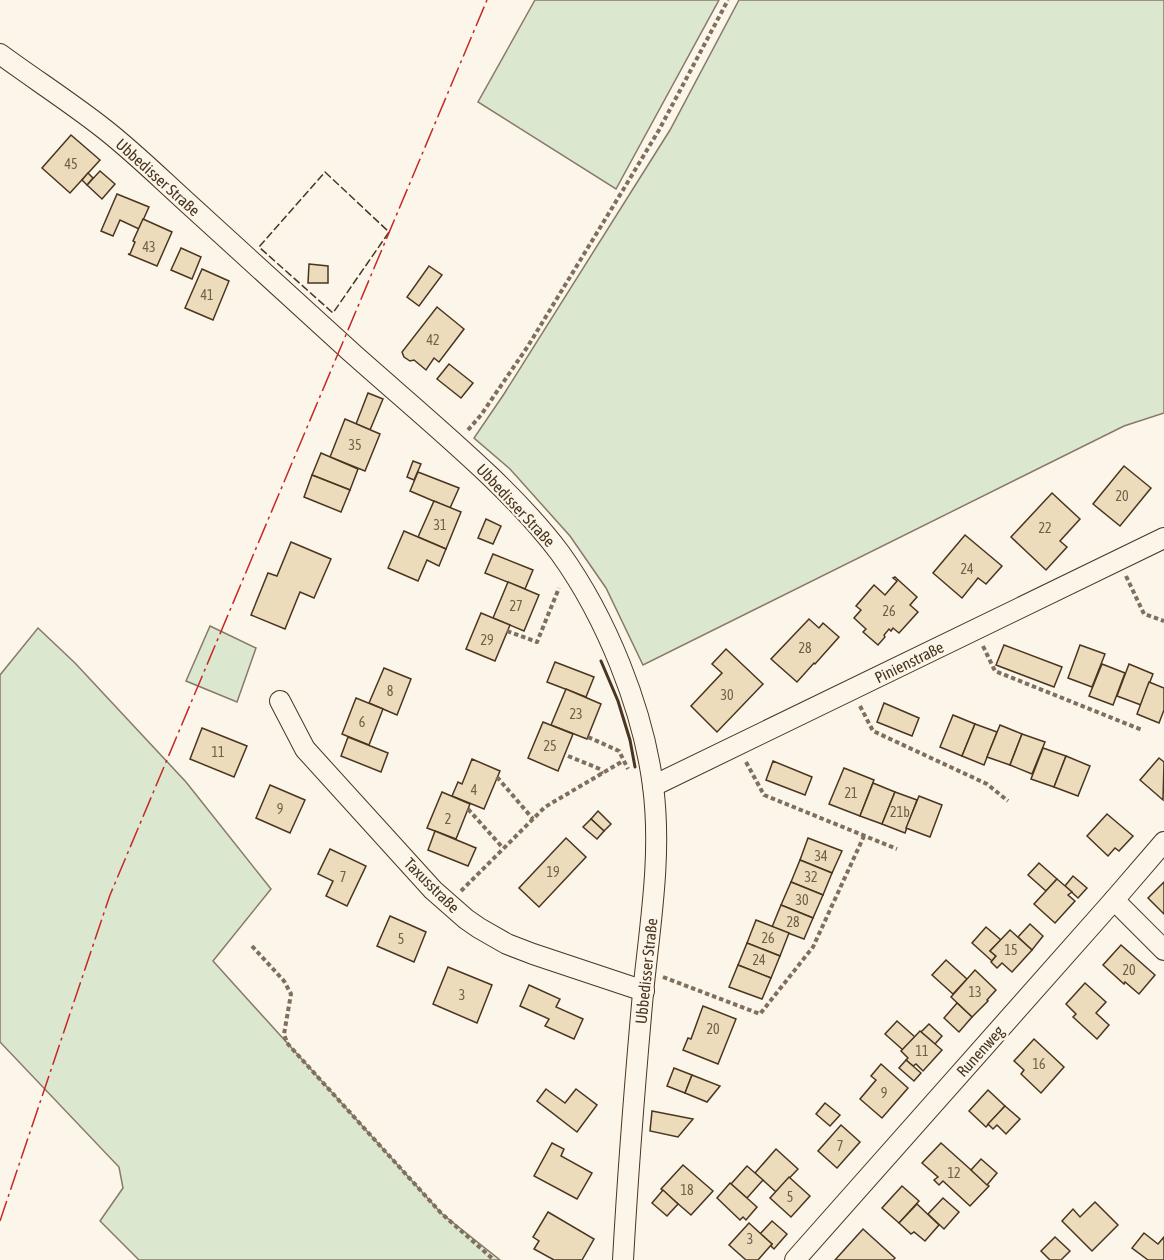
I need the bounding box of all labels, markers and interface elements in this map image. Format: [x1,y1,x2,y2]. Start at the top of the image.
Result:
street label: Ubbedisser Straße [112,135,204,219]
house number: 45 [64,156,78,172]
house number: 43 [142,239,156,255]
house number: 41 [200,287,214,303]
house number: 42 [426,332,440,348]
house number: 35 [348,437,362,453]
street label: Ubbedisser Straße [473,460,559,550]
house number: 20 [1115,488,1129,504]
house number: 31 [433,517,447,533]
house number: 22 [1038,520,1052,536]
house number: 24 [960,561,974,577]
house number: 27 [509,598,523,614]
house number: 26 [882,603,896,619]
house number: 29 [480,632,494,648]
street label: Pinienstraße [872,638,946,686]
house number: 28 [798,640,812,656]
house number: 8 [387,683,394,699]
house number: 30 [720,687,734,703]
house number: 23 [569,706,583,722]
house number: 6 [359,714,366,730]
house number: 25 [543,738,557,754]
house number: 11 [211,744,225,760]
house number: 4 [471,782,478,798]
house number: 21 [844,785,858,801]
house number: 9 [277,801,283,817]
house number: 21b [890,804,910,820]
house number: 2 [445,811,451,827]
house number: 34 [814,848,828,864]
street label: Taxusstraße [401,854,463,916]
house number: 19 [546,864,560,880]
house number: 7 [340,869,346,885]
house number: 32 [804,869,818,885]
house number: 30 [795,892,809,908]
house number: 28 [786,914,800,930]
street label: Ubbedisser Straße [631,917,661,1025]
house number: 26 [761,930,775,946]
house number: 5 [398,931,404,947]
house number: 15 [1004,942,1018,958]
house number: 24 [752,952,766,968]
house number: 20 [1122,962,1136,978]
house number: 13 [968,984,982,1000]
house number: 3 [459,987,465,1003]
house number: 20 [706,1021,720,1037]
street label: Runenweg [953,1022,1008,1081]
house number: 11 [915,1043,929,1059]
house number: 16 [1032,1056,1046,1072]
house number: 9 [881,1085,887,1101]
house number: 7 [837,1138,843,1154]
house number: 12 [947,1165,961,1181]
house number: 18 [680,1182,694,1198]
house number: 5 [787,1189,793,1205]
house number: 3 [747,1231,753,1247]

